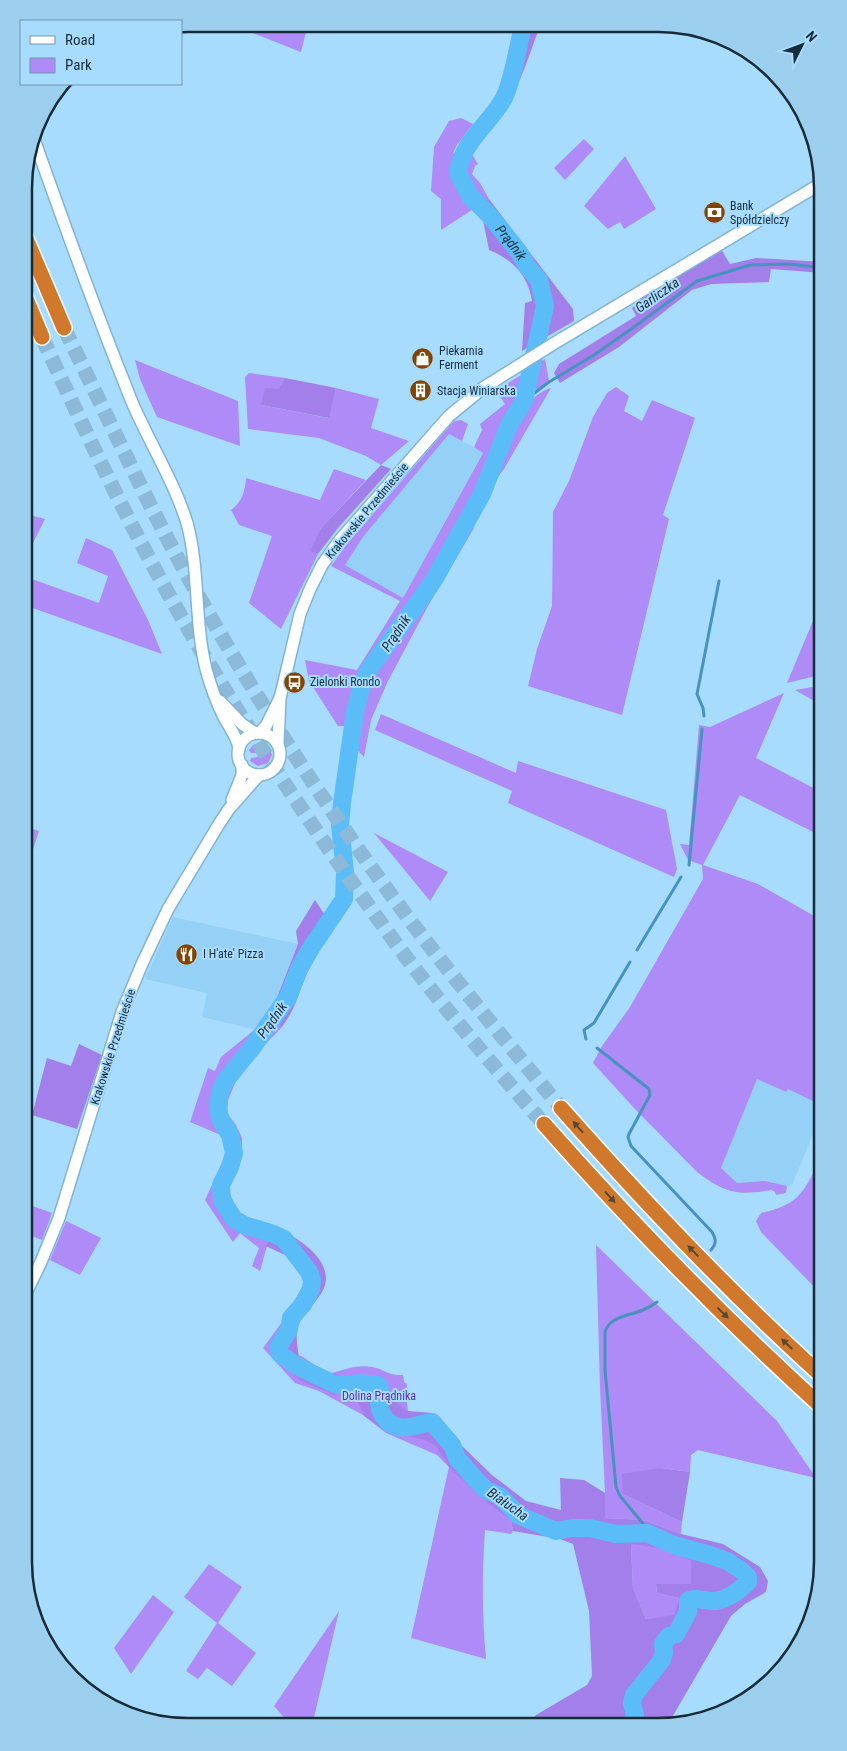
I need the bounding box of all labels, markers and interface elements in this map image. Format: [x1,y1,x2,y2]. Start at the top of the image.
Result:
legend [20,20,182,85]
north arrow [777,20,827,70]
text: N [803,28,820,45]
text: Road [65,31,95,49]
text: Park [65,56,92,74]
place label: Bank Spółdzielczy [730,199,789,227]
bank icon: Bank Spółdzielczy [702,201,726,225]
water label: Prądnik [493,222,530,264]
water label: Garliczka [632,274,682,316]
place label: Piekarnia Ferment [439,344,483,372]
shop icon: Piekarnia Ferment [411,346,435,370]
building icon: Stacja Winiarska [409,379,433,403]
place label: Stacja Winiarska [437,384,516,398]
street label: Krakowskie Przedmieście [323,460,411,562]
water label: Prądnik [378,611,414,654]
bus stop icon: Zielonki Rondo [282,670,306,694]
place label: Zielonki Rondo [310,675,380,689]
restaurant icon: I H'ate' Pizza [175,942,199,966]
place label: I H'ate' Pizza [203,947,264,961]
street label: Krakowskie Przedmieście [88,987,138,1107]
water label: Prądnik [254,998,291,1041]
one-way arrow [573,1121,584,1133]
one-way arrow [604,1191,616,1203]
one-way arrow [687,1246,699,1258]
one-way arrow [717,1307,729,1319]
one-way arrow [782,1338,794,1350]
park label: Dolina Prądnika [342,1389,416,1403]
water label: Białucha [484,1484,532,1524]

